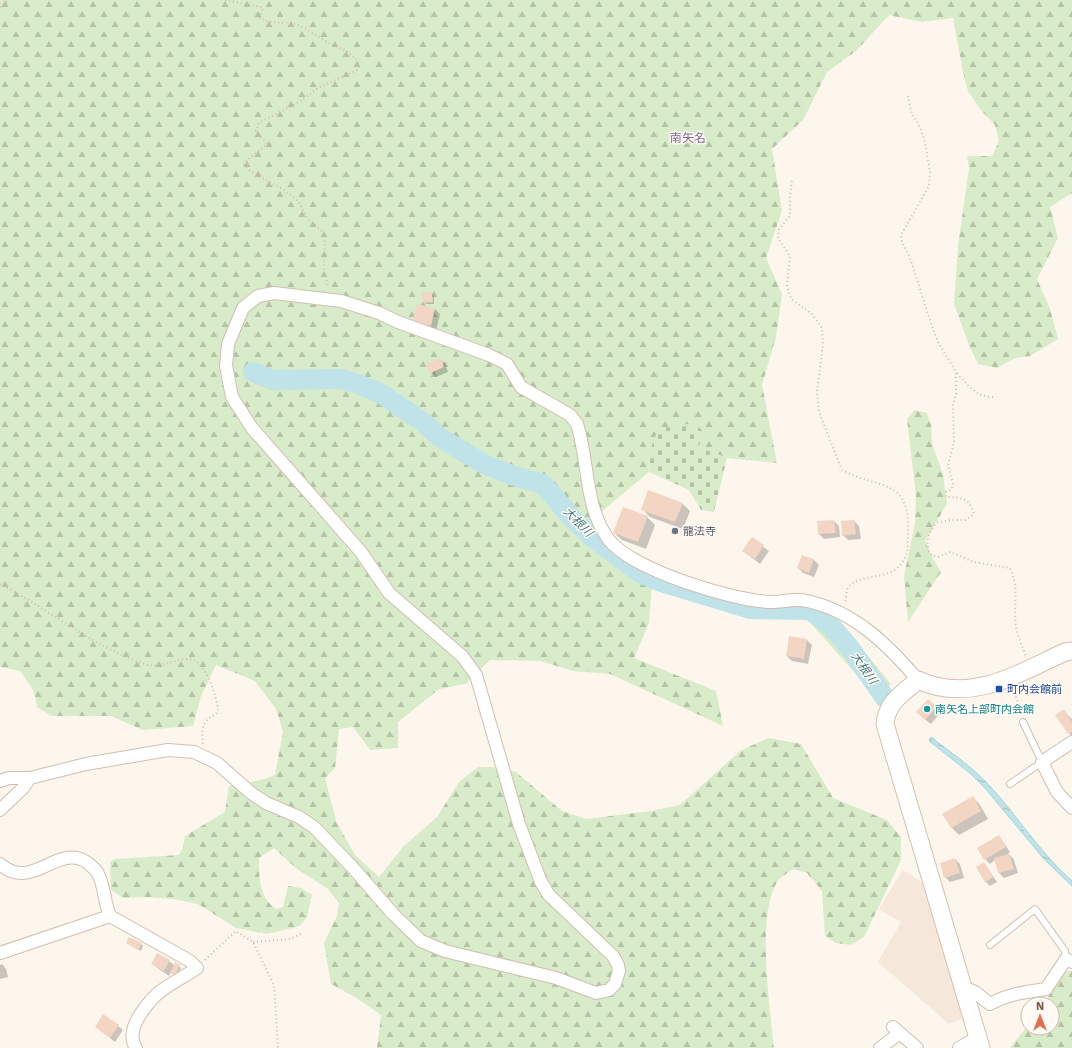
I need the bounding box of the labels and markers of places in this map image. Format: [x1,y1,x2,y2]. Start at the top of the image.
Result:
place label: 龍法寺 [683,525,716,538]
marker: 龍法寺 [670,526,680,536]
place label: 町内会館前 [1007,683,1062,696]
marker: 町内会館前 [994,684,1004,694]
place label: 南矢名上部町内会館 [935,703,1034,716]
marker: 南矢名上部町内会館 [922,704,932,714]

